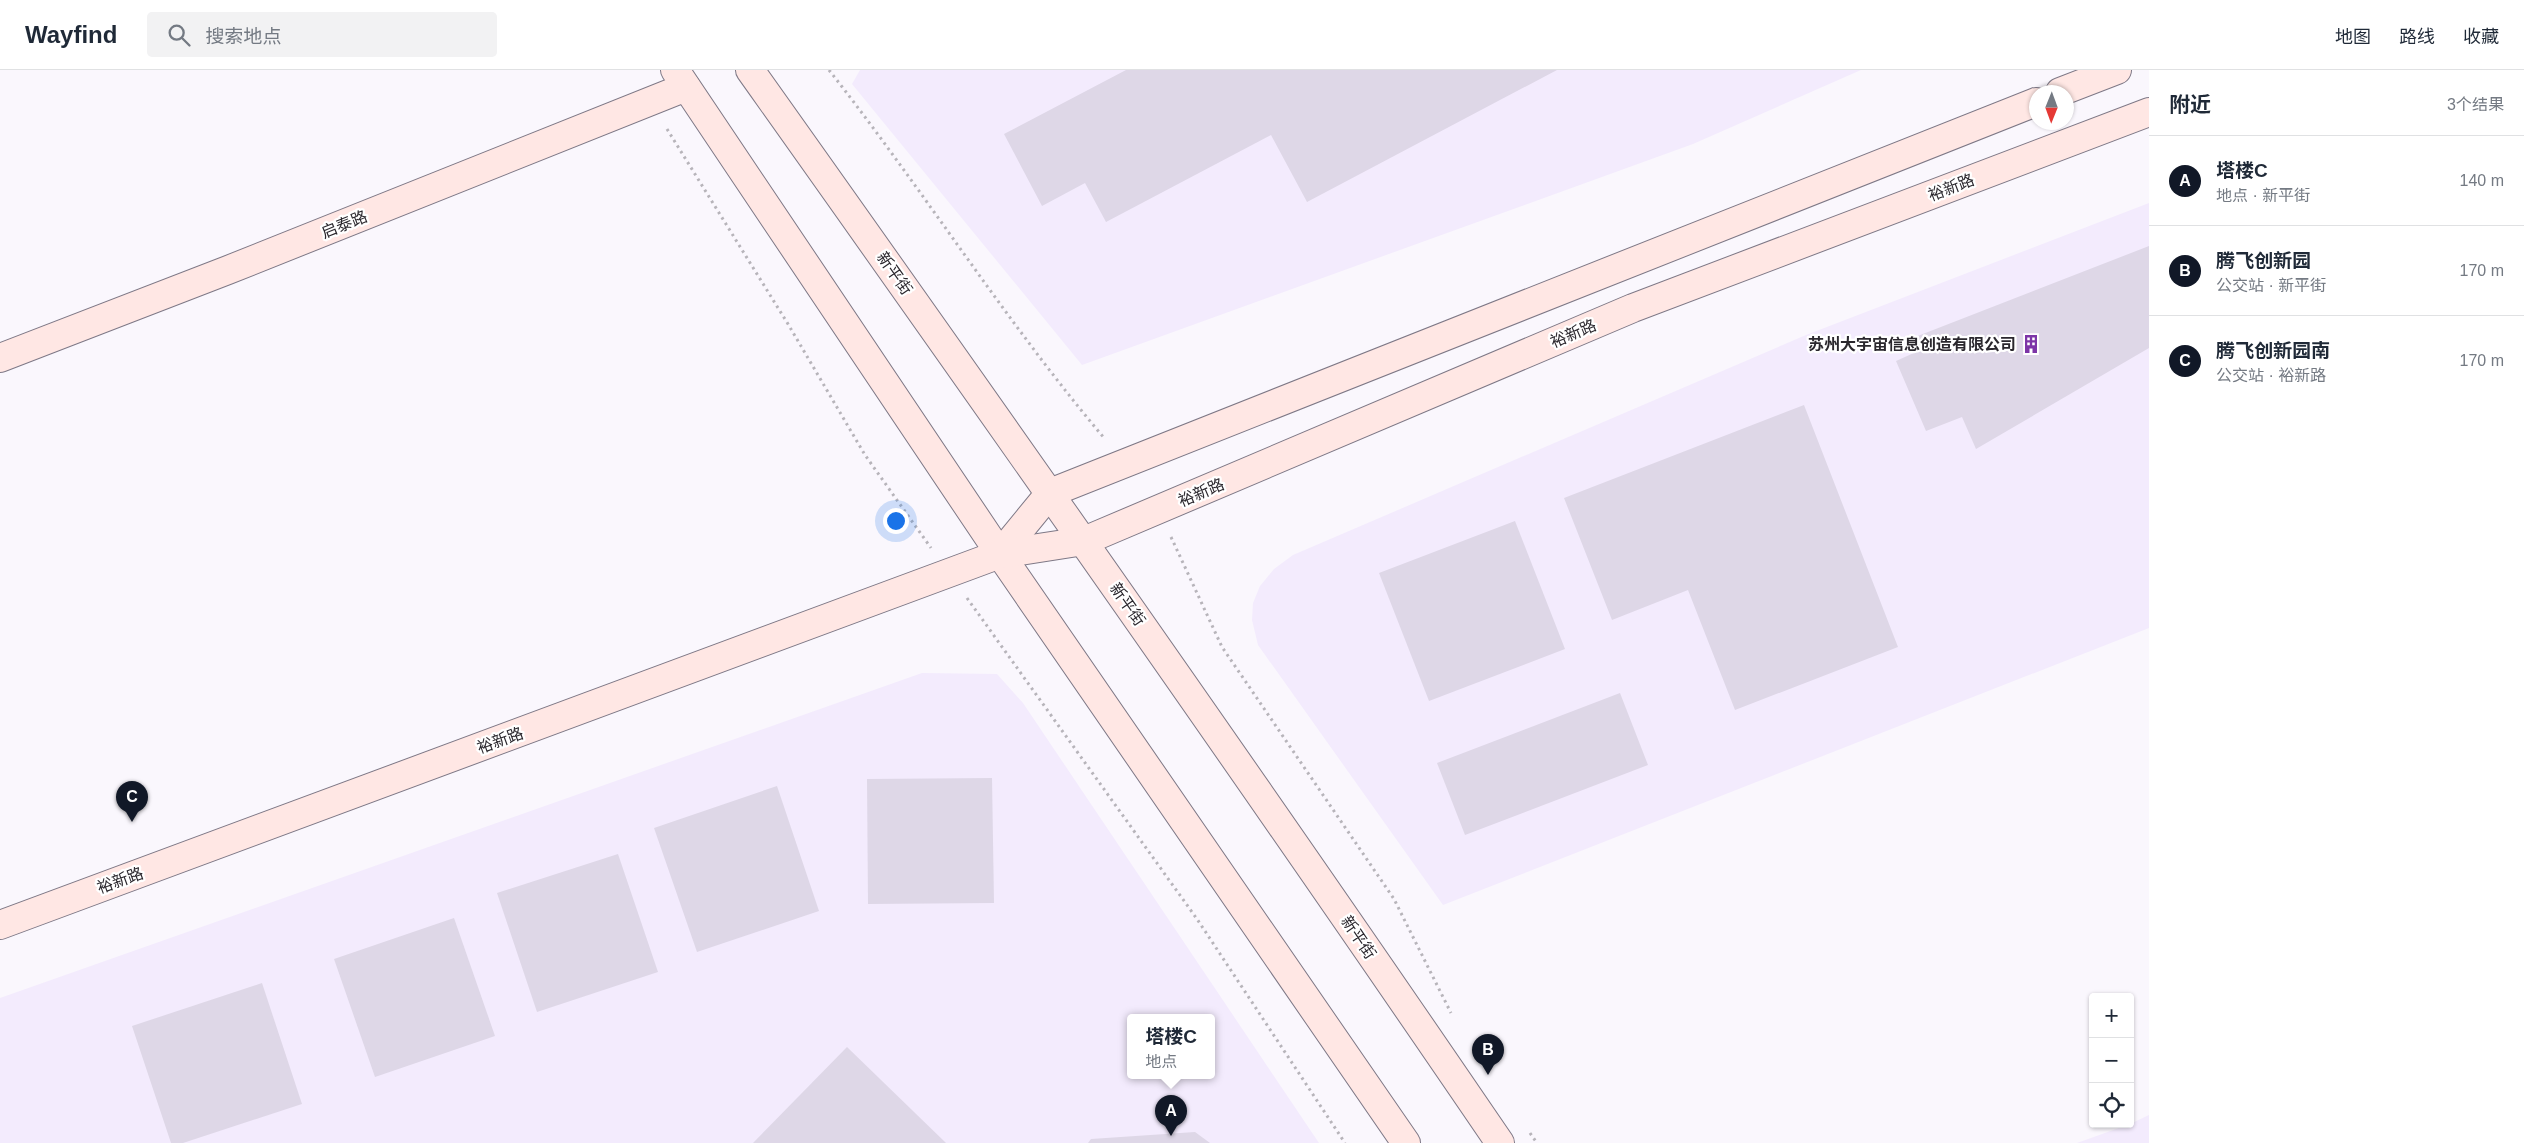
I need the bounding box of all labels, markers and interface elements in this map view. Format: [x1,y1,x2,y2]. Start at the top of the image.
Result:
search box [147,12,497,57]
text: Wayfind [25,21,117,48]
icon: search [165,21,193,49]
text: 搜索地点 [205,26,281,47]
text: 地图 [2335,27,2371,47]
text: 路线 [2399,27,2435,47]
text: 收藏 [2463,27,2499,47]
north arrow [2029,85,2074,130]
text: 附近 [2169,93,2211,116]
text: 3个结果 [2447,96,2504,113]
text: 塔楼C [2216,160,2268,181]
street label: 裕新路 [1926,171,1977,204]
text: A [2179,172,2191,189]
text: 140 m [2460,172,2504,189]
text: 地点 · 新平街 [2216,187,2310,204]
street label: 启泰路 [319,208,370,241]
street label: 新平街 [874,249,915,298]
text: 腾飞创新园 [2216,250,2311,271]
text: B [2179,262,2191,279]
text: 170 m [2460,262,2504,279]
text: 公交站 · 新平街 [2216,277,2326,294]
street label: 裕新路 [1548,316,1599,351]
building icon: 苏州大宇宙信息创造有限公司 [2020,333,2042,355]
place label: 苏州大宇宙信息创造有限公司 [1808,335,2016,353]
text: 腾飞创新园南 [2216,340,2330,361]
text: C [2179,352,2191,369]
text: 170 m [2460,352,2504,369]
text: 公交站 · 裕新路 [2216,367,2326,384]
street label: 裕新路 [1176,475,1227,510]
your location [883,508,909,534]
street label: 新平街 [1107,580,1148,629]
street label: 裕新路 [475,724,526,757]
pin: C [116,781,148,822]
street label: 裕新路 [95,864,146,897]
street label: 新平街 [1338,913,1379,962]
map controls [2089,993,2134,1128]
button: + [2089,993,2134,1038]
popup [1127,1014,1215,1079]
text: 塔楼C [1145,1026,1197,1047]
pin: B [1472,1034,1504,1075]
button: − [2089,1038,2134,1083]
text: 地点 [1145,1053,1177,1070]
button: locate [2089,1083,2134,1128]
pin: A [1155,1095,1187,1136]

